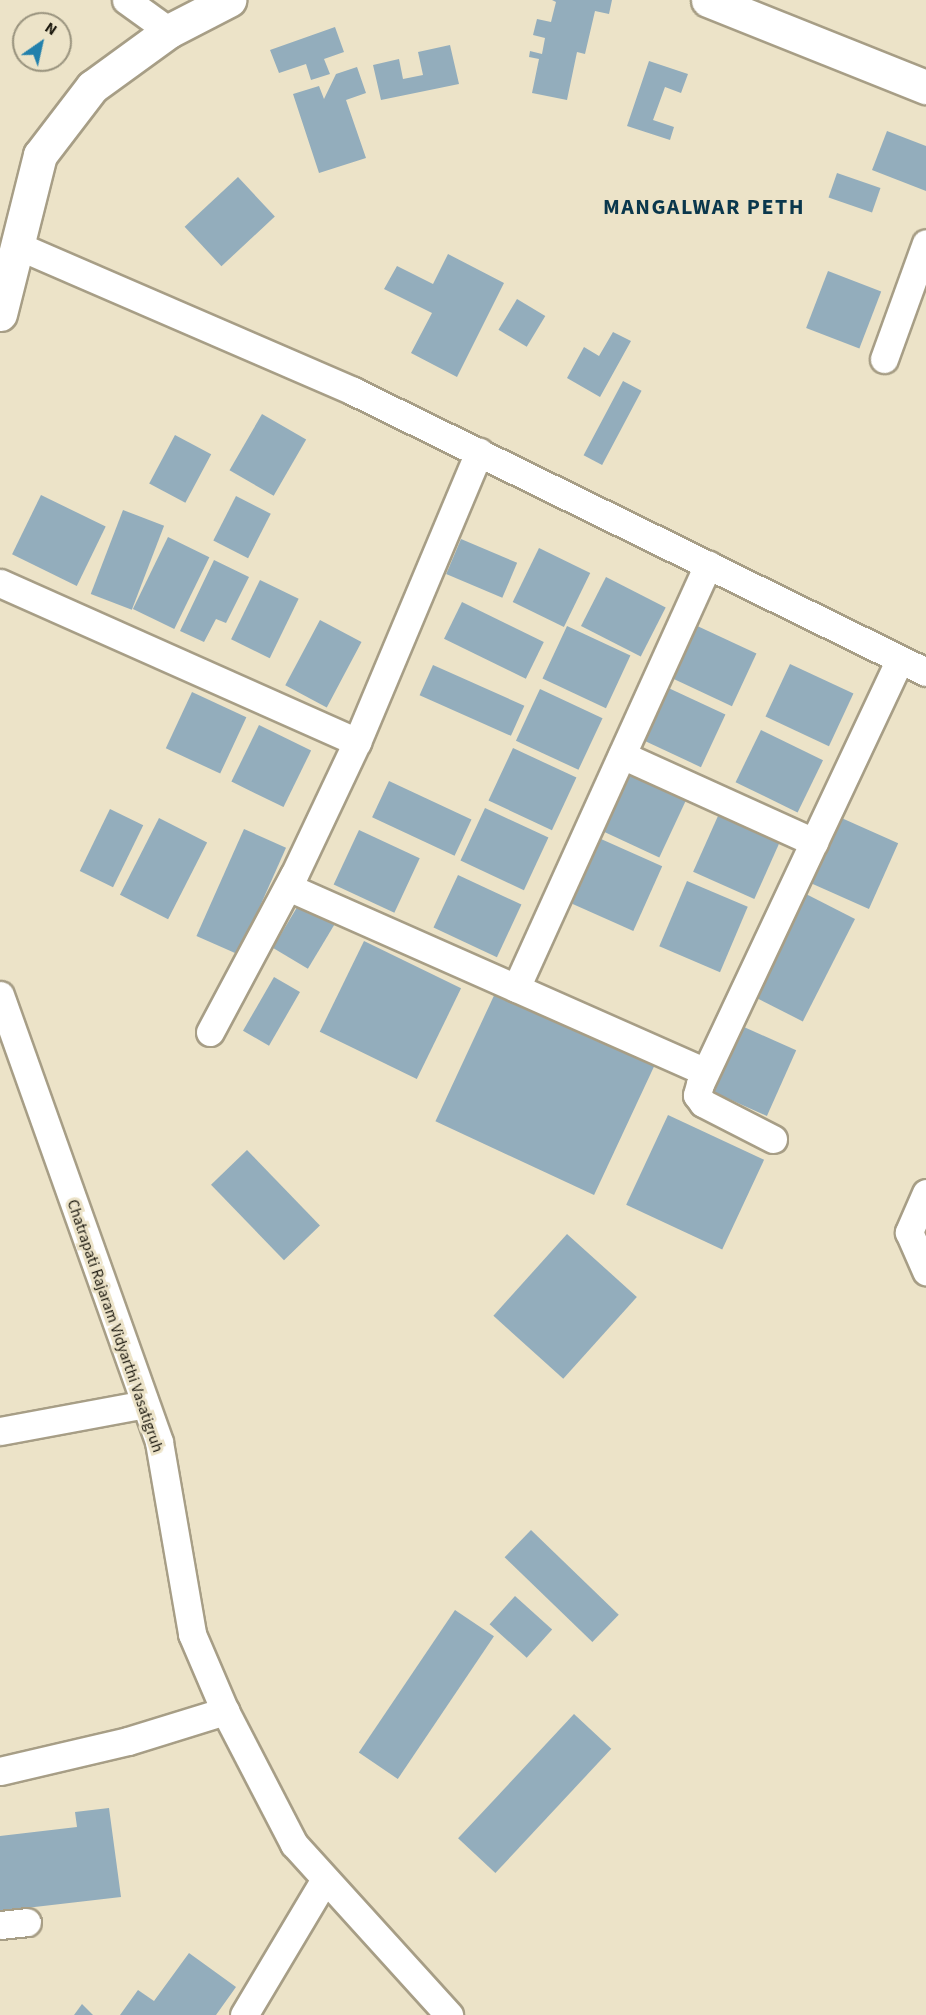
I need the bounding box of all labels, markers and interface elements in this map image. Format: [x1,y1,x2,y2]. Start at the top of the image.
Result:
north arrow [12,12,72,72]
text: N [40,17,62,41]
district label: MANGALWAR PETH [603,195,805,221]
street label: Chatrapati Rajaram Vidyarthi Vasatigruh [63,1197,167,1455]

